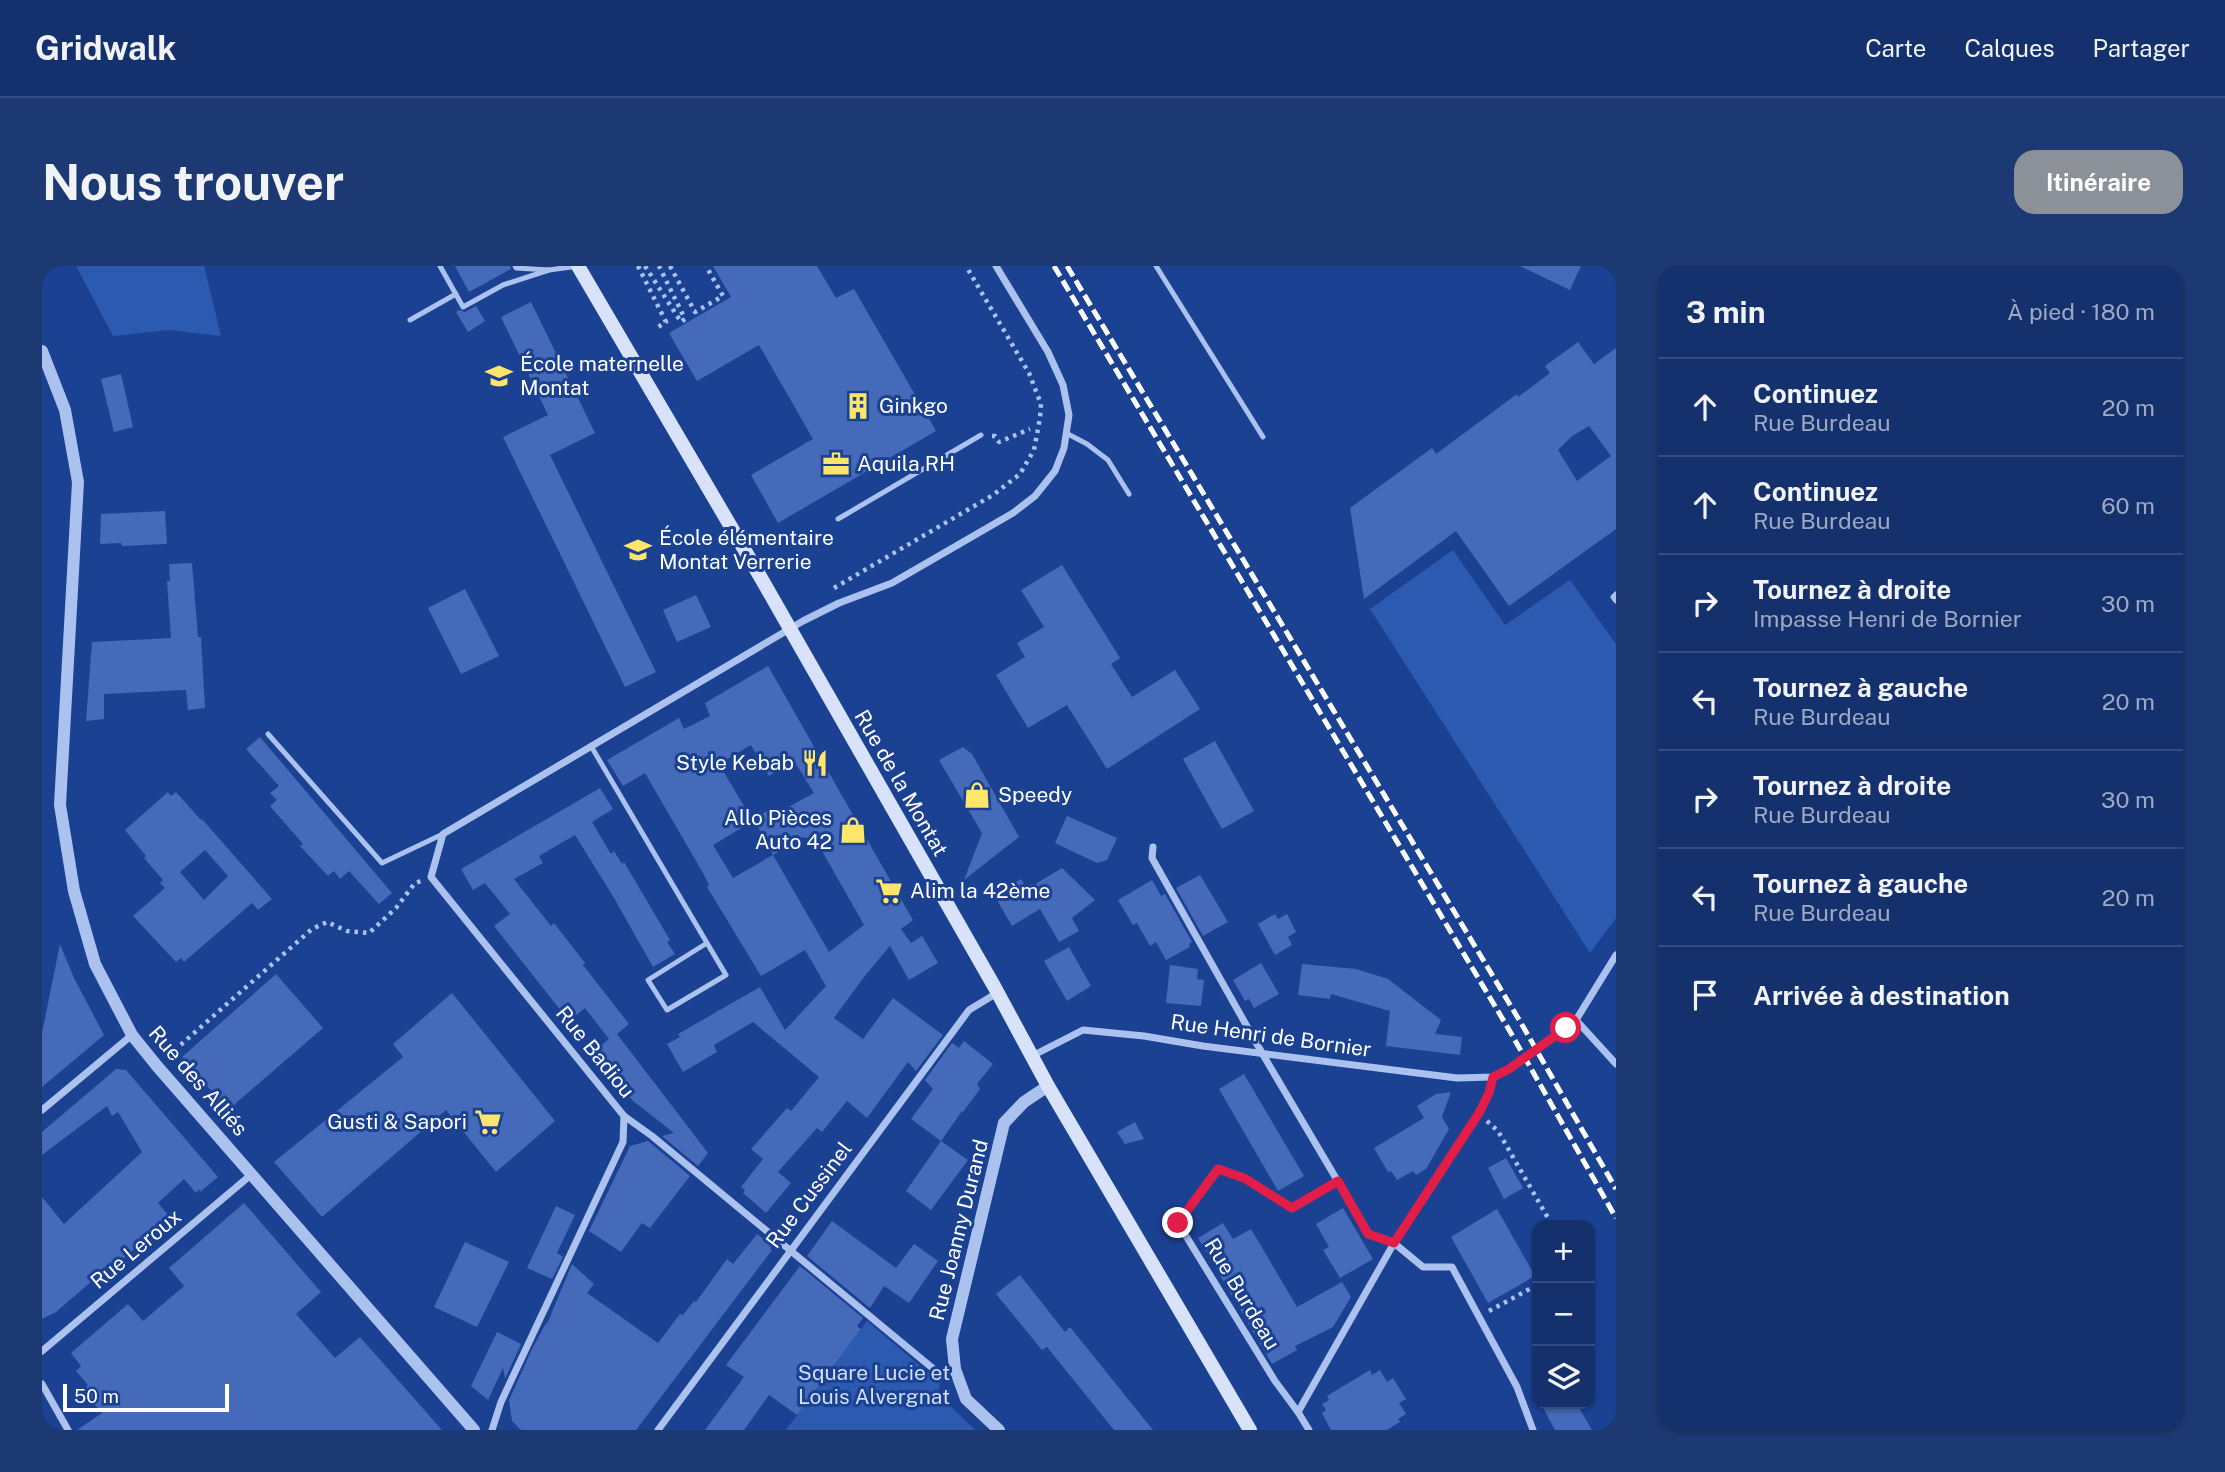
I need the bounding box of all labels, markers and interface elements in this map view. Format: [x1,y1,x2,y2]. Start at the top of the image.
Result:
text: Gridwalk [35,29,176,67]
text: Carte [1865,34,1926,62]
text: Calques [1964,34,2055,62]
text: Partager [2093,34,2190,62]
button: Itinéraire [2014,150,2183,214]
text: Nous trouver [42,153,344,211]
text: 3 min [1686,294,1765,330]
text: À pied · 180 m [2007,298,2155,325]
place label: École maternelle Montat [520,351,684,400]
school or university icon: École maternelle Montat [484,361,514,391]
text: Continuez [1753,378,1878,409]
icon: ahead [1686,388,1724,426]
building icon: Ginkgo [843,391,873,421]
place label: Ginkgo [879,393,948,418]
text: 20 m [2102,394,2155,421]
text: Rue Burdeau [1753,409,1891,436]
office icon: Aquila RH [821,449,851,479]
place label: Aquila RH [857,451,955,476]
text: Continuez [1753,476,1878,507]
icon: ahead [1686,486,1724,524]
text: 60 m [2101,492,2155,519]
text: Rue Burdeau [1753,507,1891,534]
place label: École élémentaire Montat Verrerie [659,525,834,574]
school or university icon: École élémentaire Montat Verrerie [623,535,653,565]
text: Tournez à droite [1753,574,1951,605]
icon: right [1686,584,1724,622]
text: 30 m [2101,590,2155,617]
text: Impasse Henri de Bornier [1753,605,2022,632]
text: Tournez à gauche [1753,672,1968,703]
icon: left [1686,682,1724,720]
text: 20 m [2102,688,2155,715]
text: Rue Burdeau [1753,703,1891,730]
street label: Rue de la Montat [849,705,953,860]
restaurant icon: Style Kebab [800,748,830,778]
place label: Style Kebab [676,750,794,775]
text: Tournez à droite [1753,770,1951,801]
shop icon: Speedy [962,780,992,810]
icon: right [1686,780,1724,818]
place label: Speedy [998,782,1072,807]
text: 30 m [2101,786,2155,813]
text: Rue Burdeau [1753,801,1891,828]
place label: Allo Pièces Auto 42 [724,805,832,854]
shop icon: Allo Pièces Auto 42 [838,815,868,845]
text: Tournez à gauche [1753,868,1968,899]
supermarket icon: Alim la 42ème [874,876,904,906]
place label: Alim la 42ème [910,878,1050,903]
icon: left [1686,878,1724,916]
text: 20 m [2102,884,2155,911]
text: Rue Burdeau [1753,899,1891,926]
icon: arrive [1686,976,1724,1014]
text: Arrivée à destination [1753,980,2010,1011]
street label: Rue Badiou [551,1001,640,1103]
street label: Rue Henri de Bornier [1169,1009,1373,1062]
route start [1550,1012,1581,1043]
street label: Rue des Alliés [144,1021,253,1141]
supermarket icon: Gusti & Sapori [473,1107,503,1137]
place label: Gusti & Sapori [327,1109,467,1134]
street label: Rue Cussinel [761,1137,857,1253]
street label: Rue Joanny Durand [924,1137,993,1323]
street label: Rue Leroux [85,1203,186,1294]
route end [1162,1207,1193,1238]
map controls [1532,1220,1595,1409]
button: + [1532,1220,1595,1283]
street label: Rue Burdeau [1199,1233,1285,1354]
button: − [1532,1283,1595,1346]
button: layers [1532,1346,1595,1409]
park label: Square Lucie et Louis Alvergnat [798,1360,950,1409]
scale bar [63,1381,229,1413]
text: 50 m [74,1385,119,1407]

